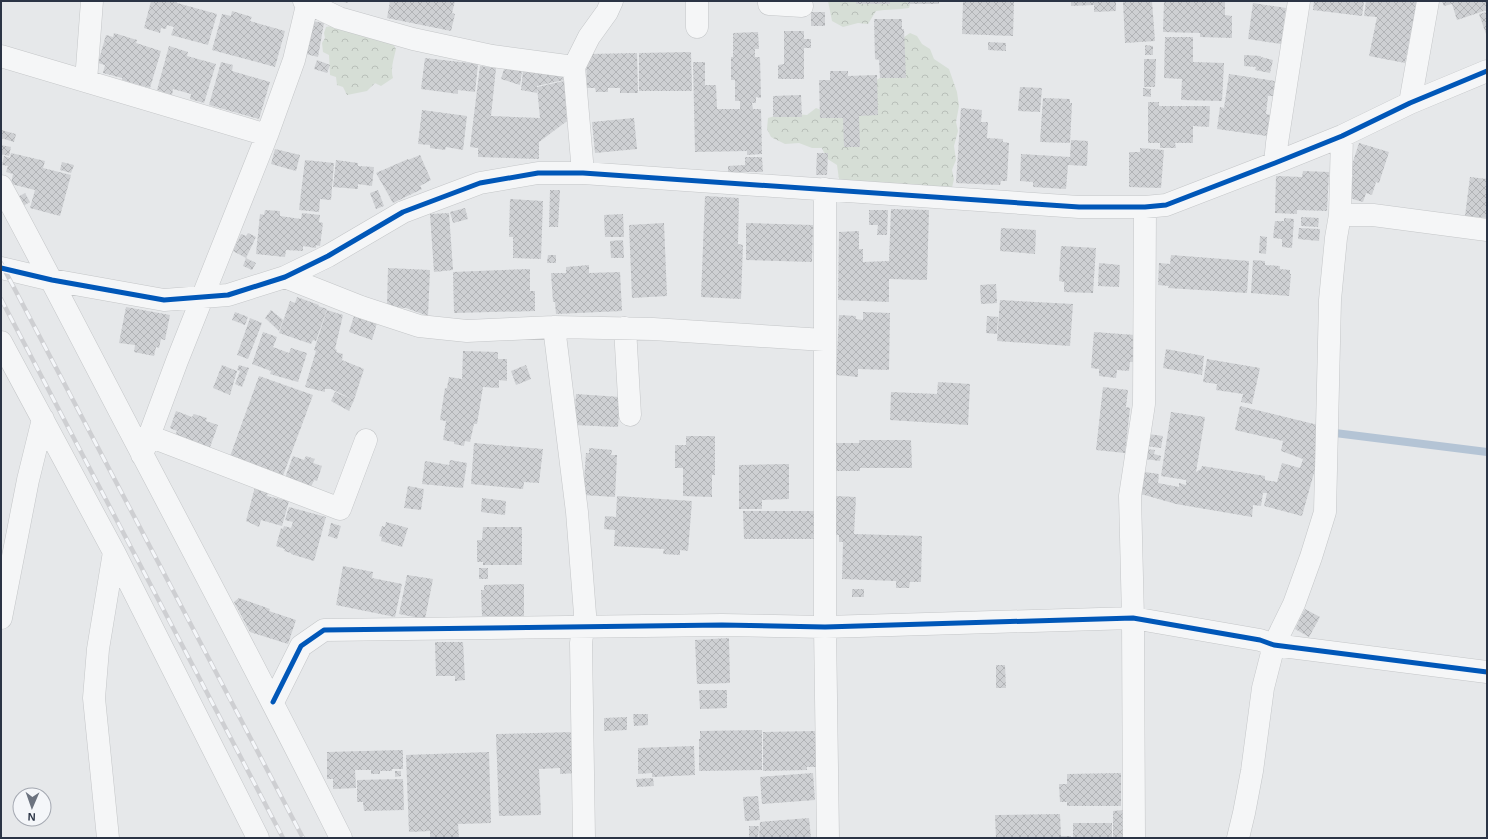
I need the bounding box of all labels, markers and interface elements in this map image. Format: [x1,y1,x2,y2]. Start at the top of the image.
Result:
north arrow [12,787,52,827]
text: N [27,811,36,823]

